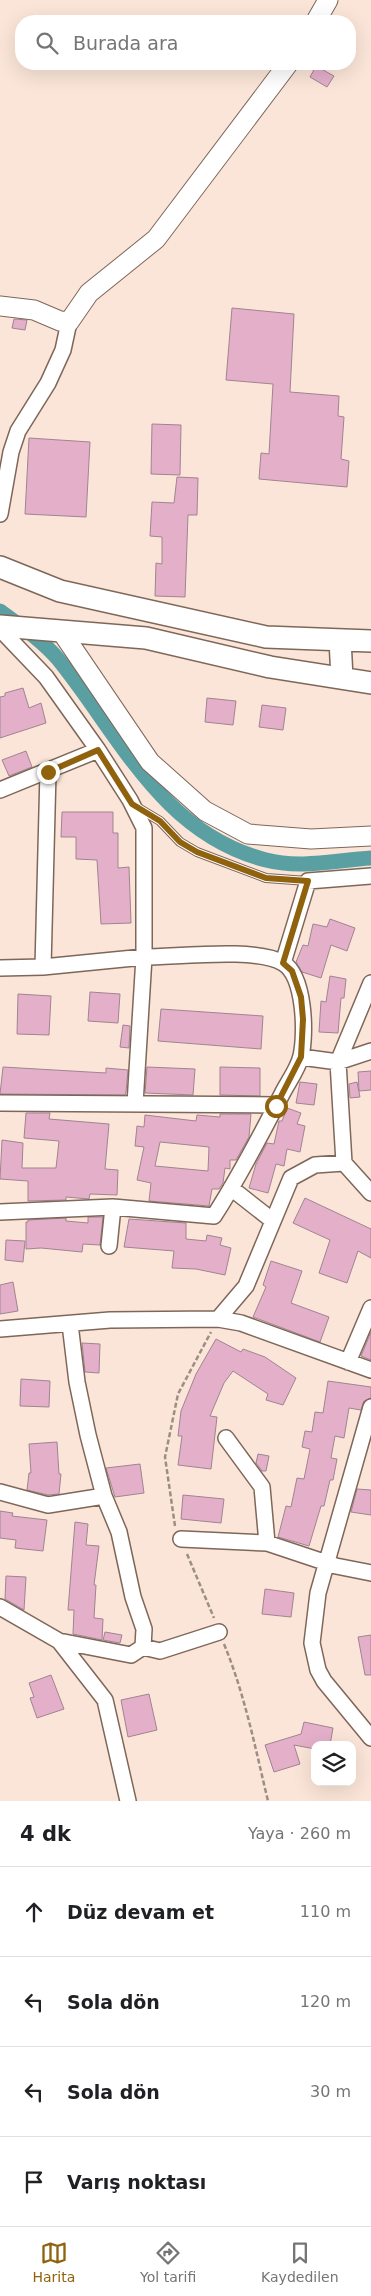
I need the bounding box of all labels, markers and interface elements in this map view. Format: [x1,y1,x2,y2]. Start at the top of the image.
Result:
search box [15,15,356,70]
icon: search [33,29,61,57]
text: Burada ara [73,32,178,54]
route end [37,761,60,784]
route start [265,1095,288,1118]
map controls [311,1741,356,1786]
button: layers [311,1741,356,1786]
text: 4 dk [20,1822,71,1846]
text: Yaya · 260 m [248,1824,351,1843]
icon: ahead [20,1898,48,1926]
text: Düz devam et [67,1901,214,1923]
text: 110 m [300,1902,351,1921]
icon: left [20,1988,48,2016]
text: Sola dön [67,1991,160,2013]
text: 120 m [300,1992,351,2011]
icon: left [20,2078,48,2106]
text: Sola dön [67,2081,160,2103]
text: 30 m [310,2082,351,2101]
icon: arrive [20,2168,48,2196]
text: Varış noktası [67,2171,206,2193]
tab: Harita [32,2239,75,2285]
tab: Yol tarifi [140,2239,196,2285]
tab: Kaydedilen [261,2239,339,2285]

